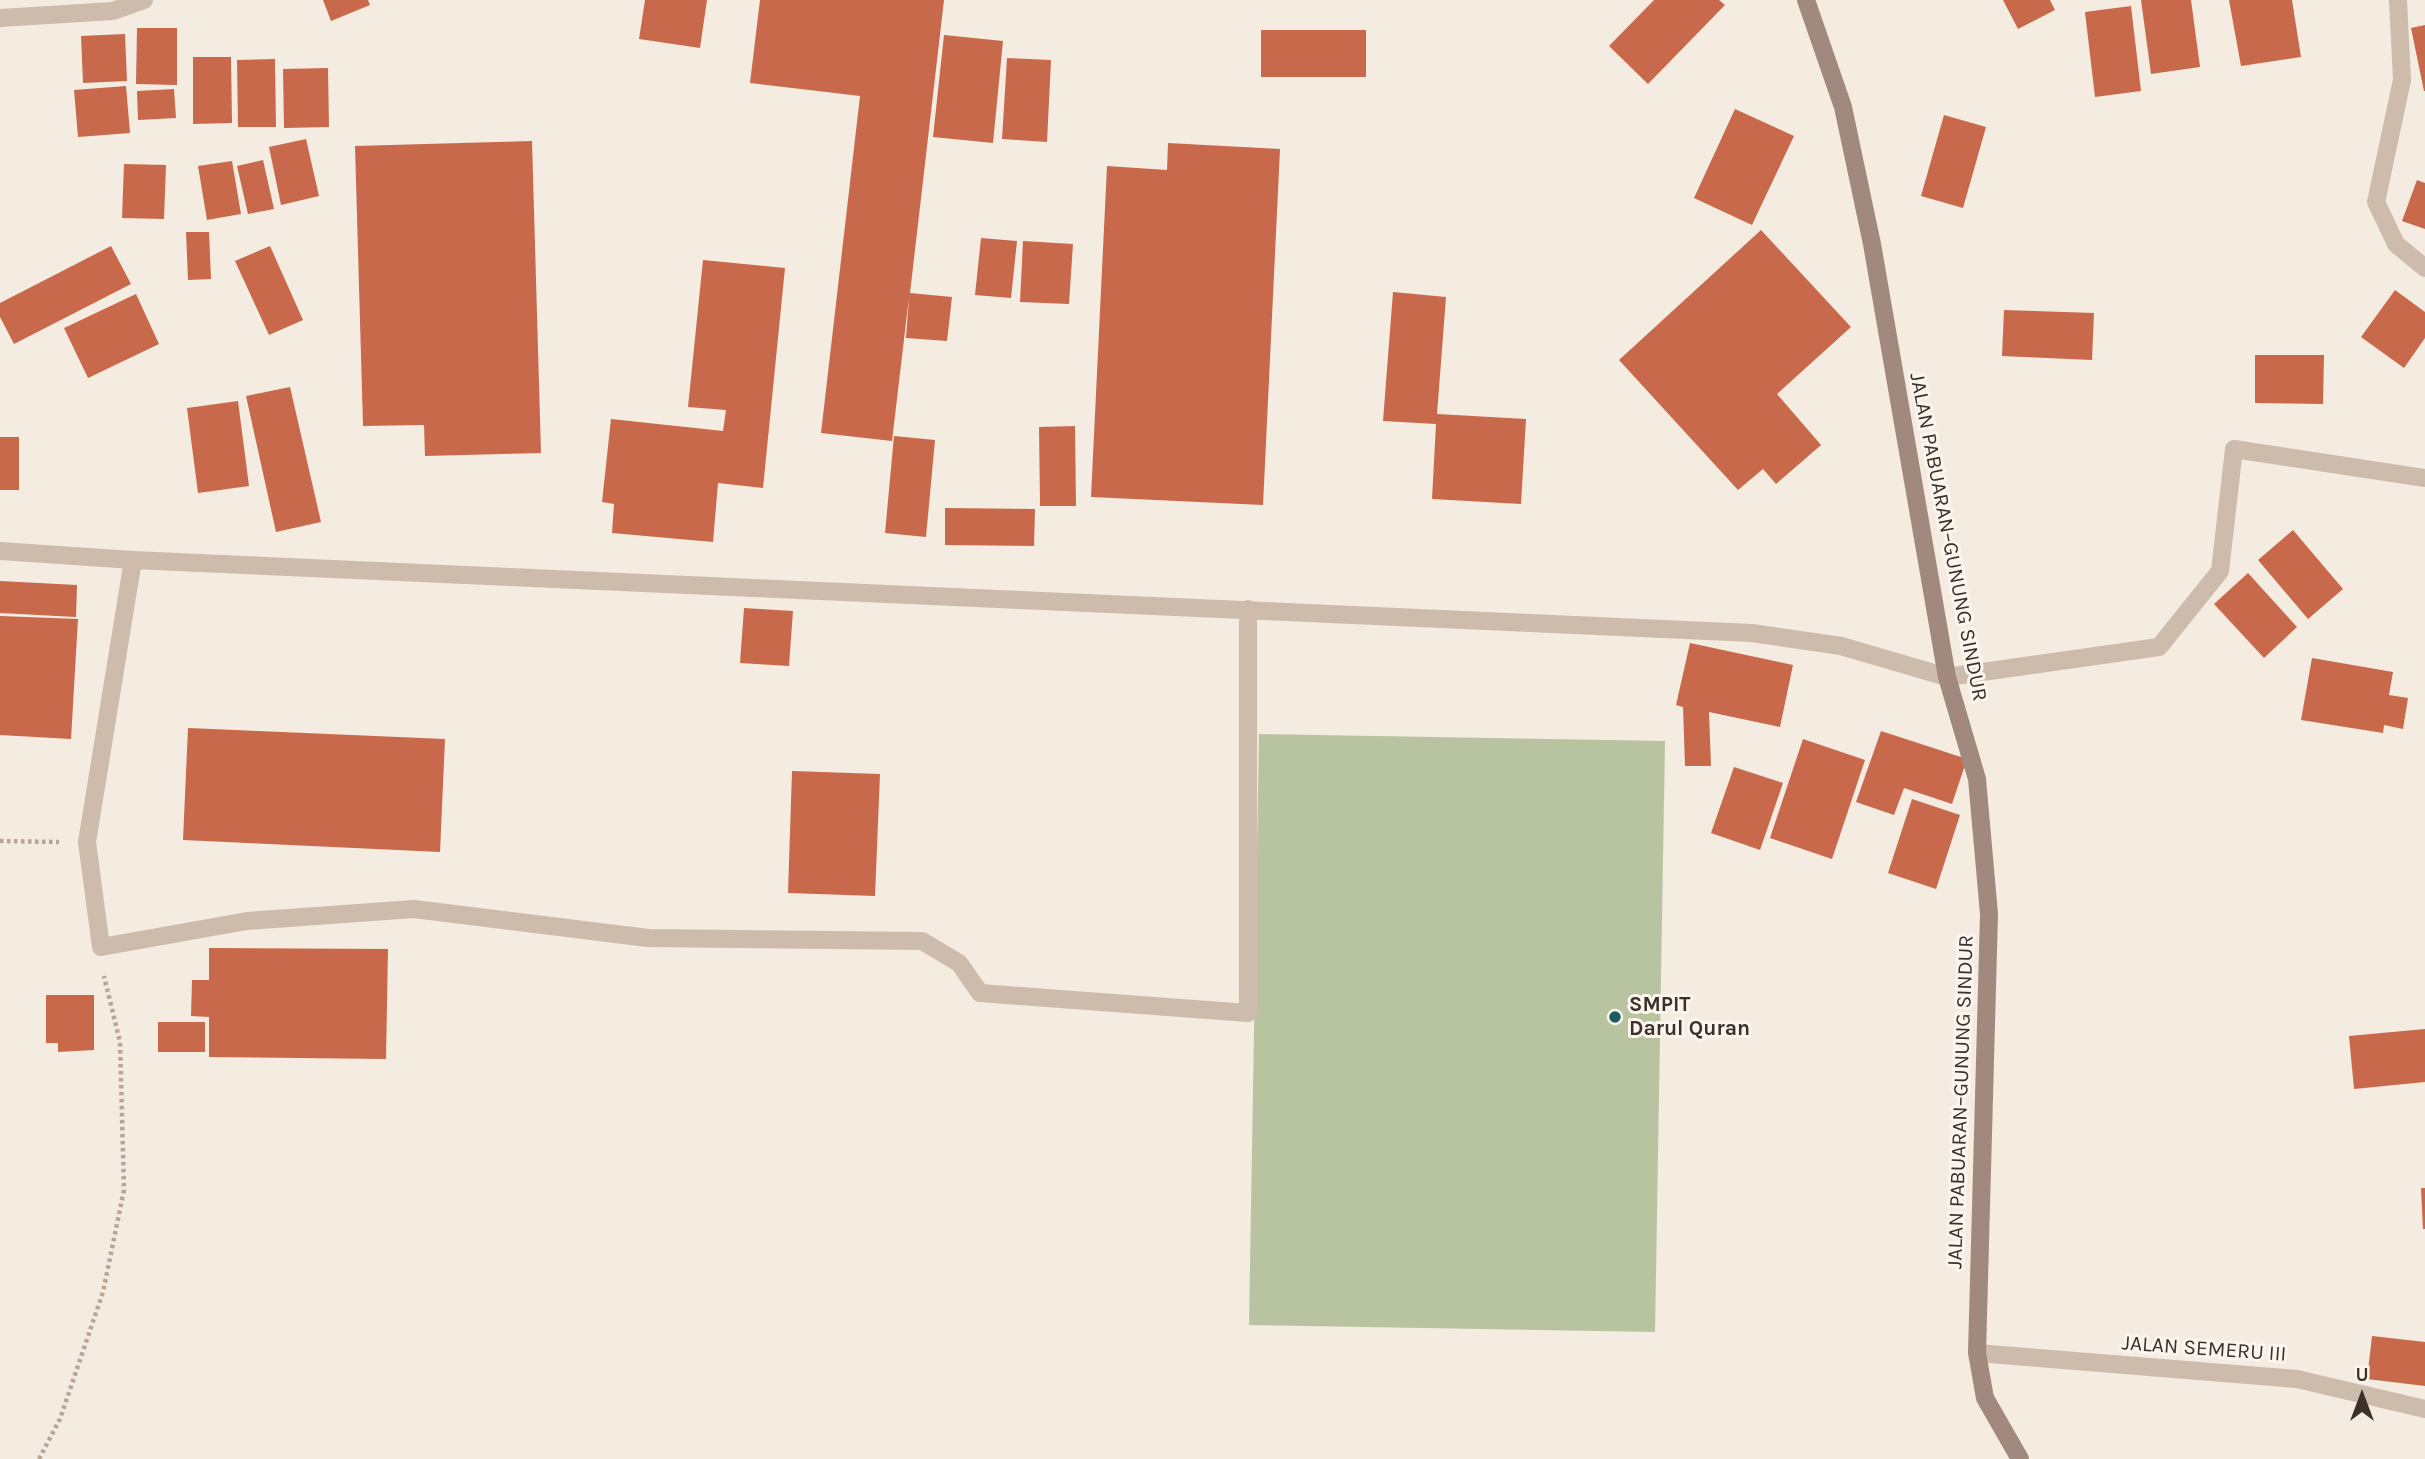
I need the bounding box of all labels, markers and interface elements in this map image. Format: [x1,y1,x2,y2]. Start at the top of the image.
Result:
street label: JALAN PABUARAN–GUNUNG SINDUR [1904,371,1992,703]
street label: JALAN PABUARAN–GUNUNG SINDUR [1943,935,1979,1269]
place label: SMPIT Darul Quran [1629,992,1750,1042]
marker: SMPIT Darul Quran [1607,1009,1623,1025]
street label: JALAN SEMERU III [2121,1331,2287,1367]
north arrow [2327,1361,2397,1431]
text: U [2355,1364,2369,1386]

